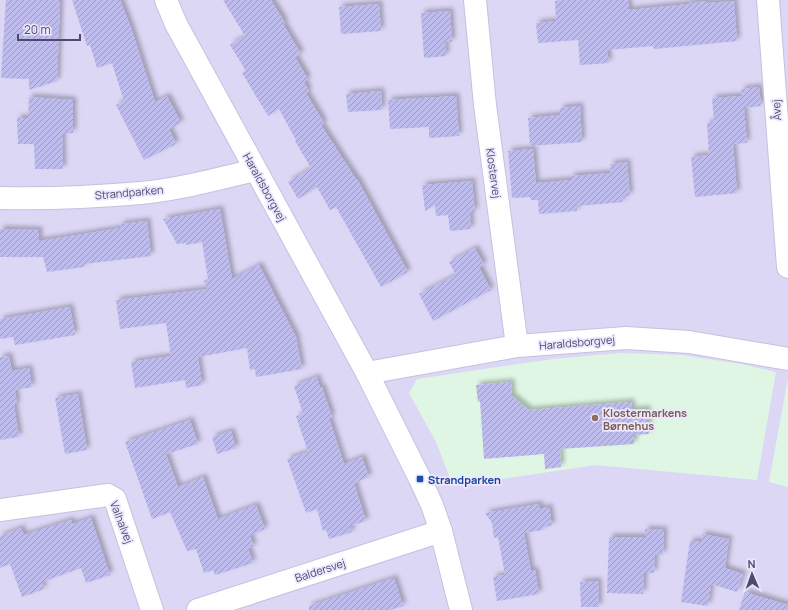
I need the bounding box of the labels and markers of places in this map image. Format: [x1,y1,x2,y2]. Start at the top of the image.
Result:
place label: Klostermarkens Børnehus [603,405,687,433]
marker: Klostermarkens Børnehus [590,413,600,423]
place label: Strandparken [428,472,501,487]
marker: Strandparken [415,474,425,484]

